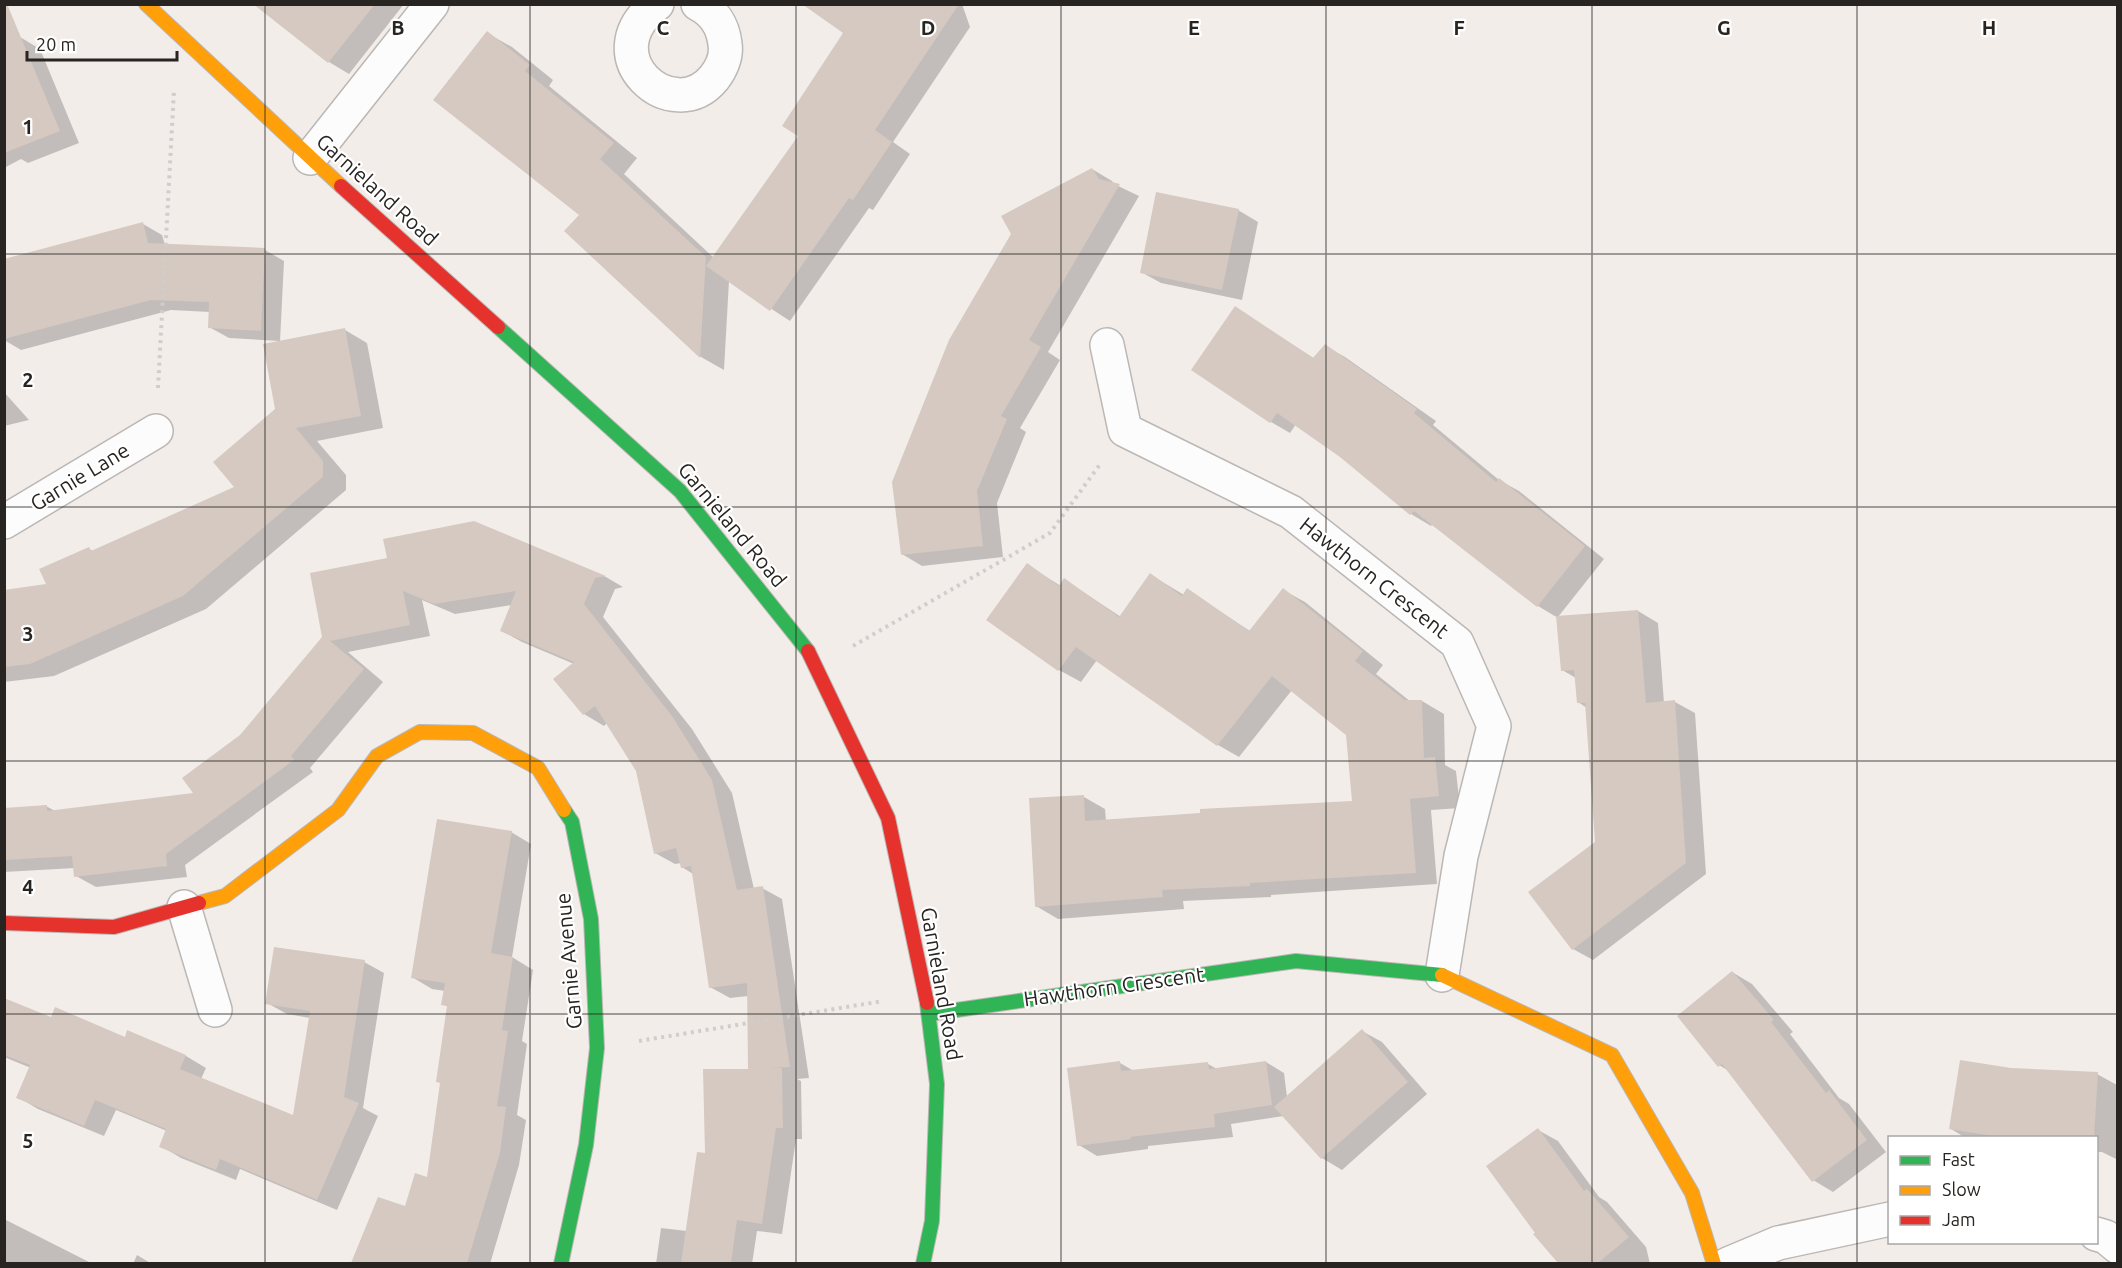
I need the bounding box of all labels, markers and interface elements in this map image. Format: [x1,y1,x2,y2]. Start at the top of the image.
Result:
text: B [391,16,405,39]
text: C [657,16,670,39]
text: D [921,16,935,39]
text: E [1188,16,1200,39]
text: F [1453,16,1465,39]
text: G [1717,16,1731,39]
text: H [1982,16,1996,39]
scale bar [27,24,177,62]
text: 20 m [36,34,76,54]
text: 1 [22,115,34,138]
street label: Garnieland Road [312,128,443,250]
text: 2 [22,368,34,391]
street label: Garnie Lane [26,437,133,515]
street label: Garnieland Road [674,457,792,592]
street label: Hawthorn Crescent [1295,512,1454,643]
text: 3 [22,622,34,645]
text: 4 [22,875,34,898]
street label: Garnie Avenue [550,892,586,1030]
street label: Garnieland Road [917,905,967,1062]
street label: Hawthorn Crescent [1022,961,1206,1011]
text: 5 [22,1129,34,1152]
legend [1888,1136,2098,1244]
text: Fast [1942,1149,1975,1169]
text: Slow [1942,1179,1981,1199]
text: Jam [1942,1209,1976,1229]

